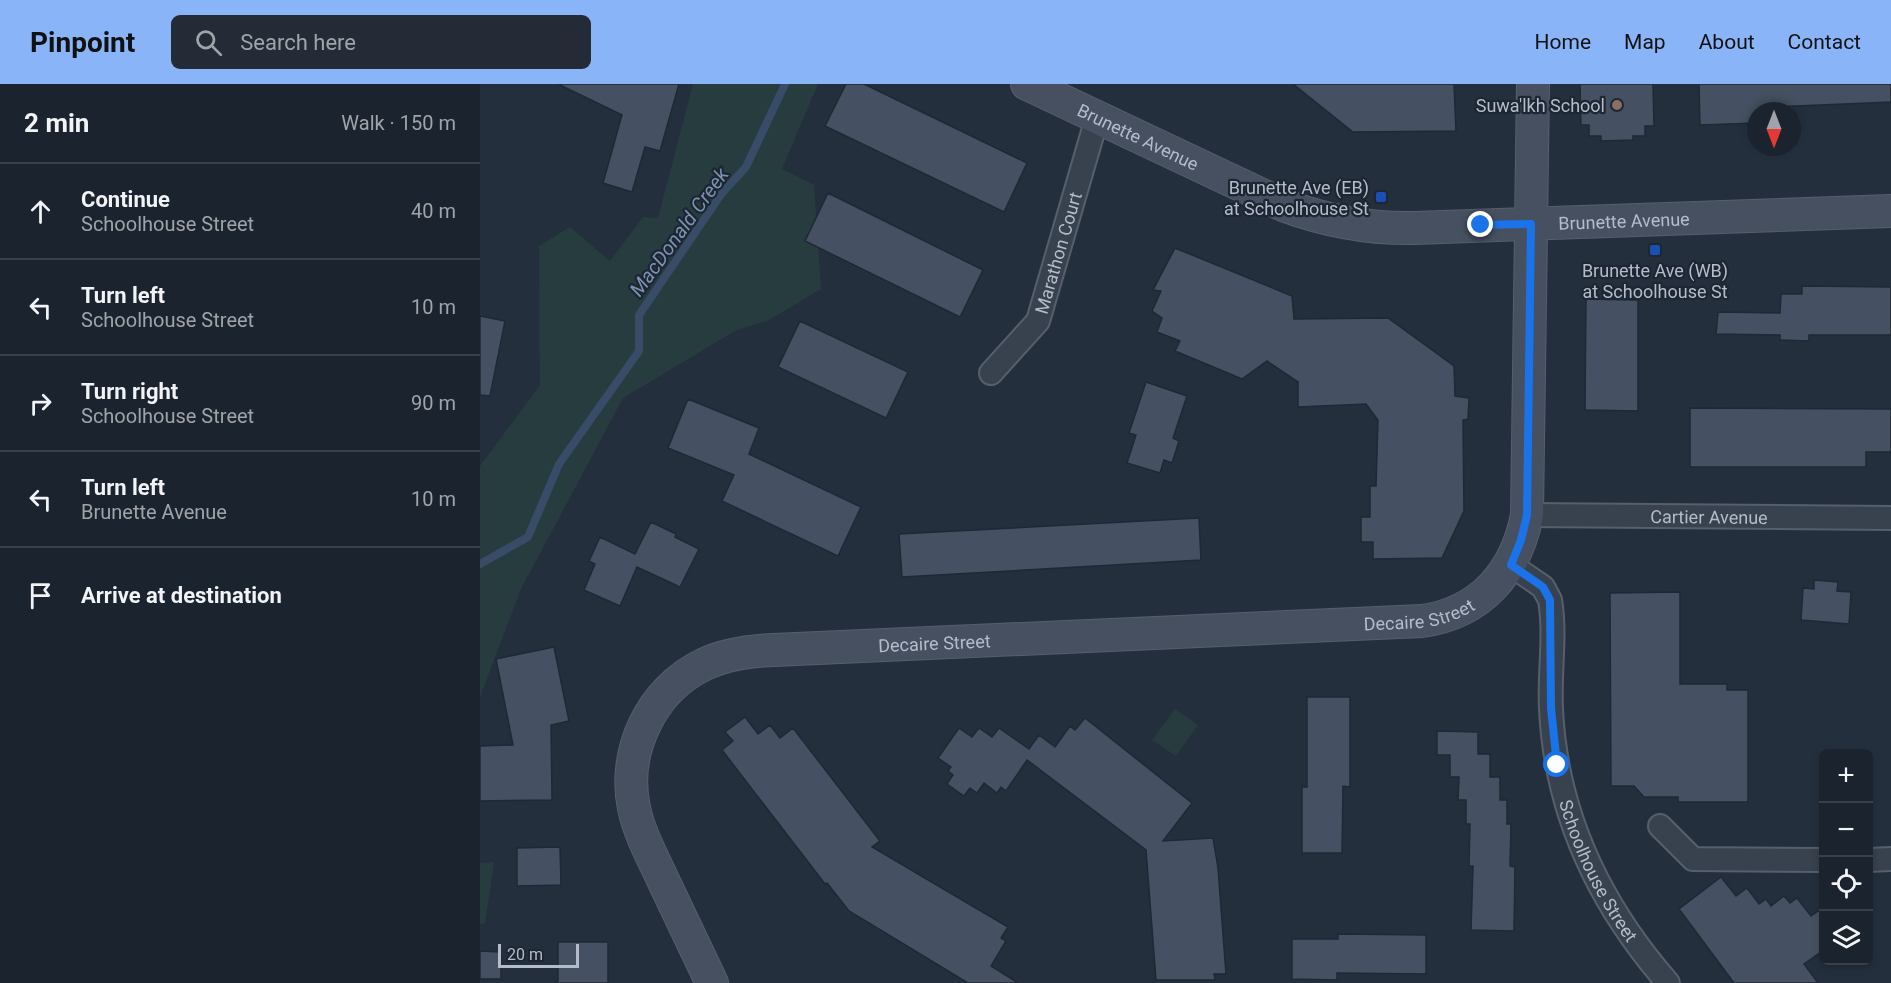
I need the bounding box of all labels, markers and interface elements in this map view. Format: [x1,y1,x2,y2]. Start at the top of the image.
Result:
search box [171,15,591,69]
text: Pinpoint [30,26,135,59]
icon: search [192,26,225,59]
text: Search here [240,30,356,55]
text: Home [1535,30,1591,54]
text: Map [1624,30,1666,54]
text: About [1699,30,1755,54]
text: Contact [1788,30,1861,54]
place label: Suwa'lkh School [1476,95,1605,116]
marker: Suwa'lkh School [1610,98,1624,112]
street label: Brunette Avenue [1074,99,1202,174]
north arrow [1747,102,1801,156]
text: 2 min [24,108,89,138]
text: Walk · 150 m [341,111,456,135]
water label: MacDonald Creek [624,162,734,301]
place label: Brunette Ave (EB) at Schoolhouse St [1224,177,1369,219]
text: Continue [81,187,170,212]
street label: Marathon Court [1030,189,1085,316]
marker: Brunette Ave (EB) at Schoolhouse St [1374,190,1388,204]
icon: ahead [24,195,57,228]
text: 40 m [411,199,456,223]
street label: Brunette Avenue [1558,208,1690,233]
route end [1467,211,1493,237]
text: Schoolhouse Street [81,212,254,236]
marker: Brunette Ave (WB) at Schoolhouse St [1648,243,1662,257]
place label: Brunette Ave (WB) at Schoolhouse St [1582,260,1728,302]
text: Turn left [81,283,165,308]
icon: left [24,291,57,324]
text: 10 m [411,295,456,319]
text: Schoolhouse Street [81,308,254,332]
text: Turn right [81,379,178,404]
icon: right [24,387,57,420]
text: 90 m [411,391,456,415]
text: Schoolhouse Street [81,404,254,428]
text: Turn left [81,475,165,500]
icon: left [24,483,57,516]
text: 10 m [411,487,456,511]
text: Brunette Avenue [81,500,227,524]
street label: Cartier Avenue [1650,506,1768,527]
icon: arrive [24,579,57,612]
text: Arrive at destination [81,583,282,608]
street label: Decaire Street [1363,594,1478,634]
street label: Decaire Street [878,630,991,656]
map controls [1819,749,1873,965]
button: + [1819,749,1873,803]
route start [1543,751,1569,777]
street label: Schoolhouse Street [1556,797,1642,946]
button: − [1819,803,1873,857]
button: locate [1819,857,1873,911]
button: layers [1819,911,1873,965]
scale bar [498,941,579,968]
text: 20 m [507,945,543,964]

